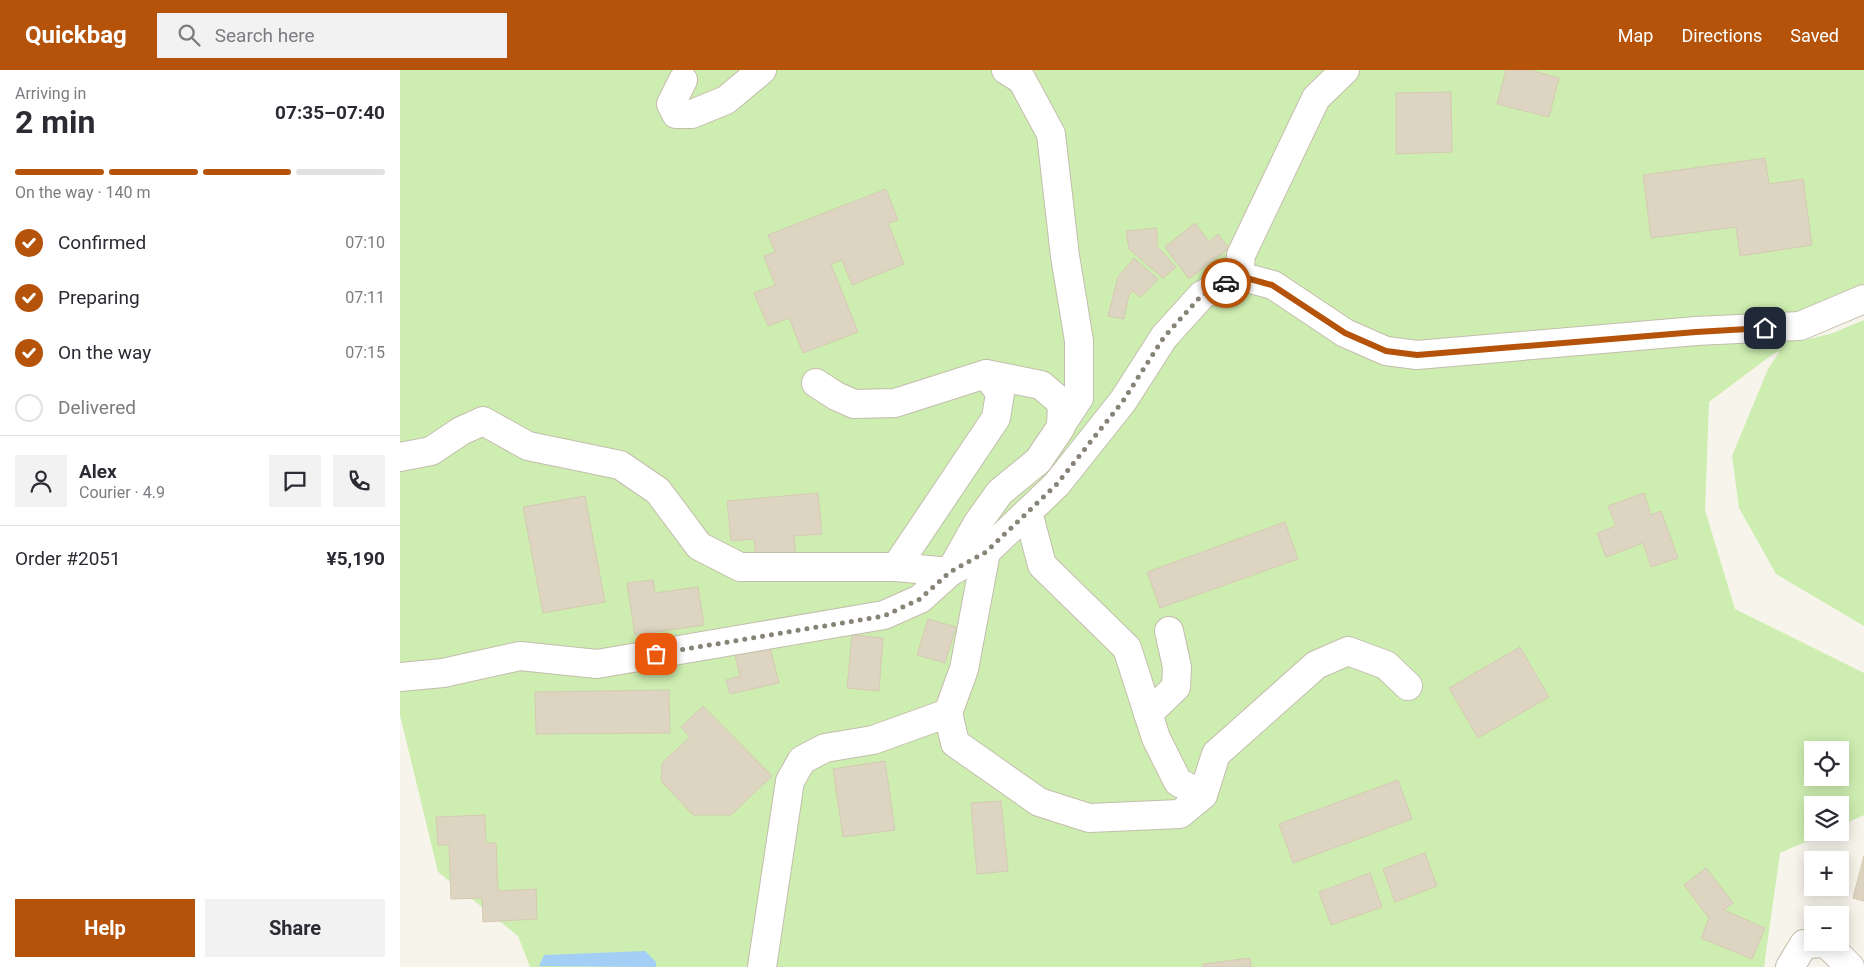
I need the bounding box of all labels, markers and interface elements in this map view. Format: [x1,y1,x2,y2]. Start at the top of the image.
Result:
search box [157,13,507,58]
text: Quickbag [25,21,127,49]
icon: search [175,21,203,49]
text: Search here [215,24,315,47]
text: Map [1618,25,1653,46]
text: Directions [1681,25,1762,46]
text: Saved [1790,25,1839,46]
text: Arriving in [15,84,86,103]
text: 07:35–07:40 [275,101,385,124]
text: 2 min [15,103,95,141]
text: On the way · 140 m [15,183,151,202]
icon: check [15,229,43,257]
text: Confirmed [58,231,146,254]
text: 07:10 [345,233,385,252]
courier [1201,258,1251,308]
icon: car [1212,269,1240,297]
icon: check [15,284,43,312]
text: Preparing [58,286,140,309]
text: 07:11 [345,288,385,307]
pin [1744,307,1786,349]
icon: home [1751,314,1779,342]
icon: check [15,339,43,367]
text: On the way [58,341,151,364]
text: 07:15 [345,343,385,362]
text: Delivered [58,396,136,419]
button: person [15,455,67,507]
button: chat [269,455,321,507]
button: phone [333,455,385,507]
text: Alex [79,460,117,483]
text: Courier · 4.9 [79,483,165,502]
text: Order #2051 [15,547,121,570]
text: ¥5,190 [327,547,385,570]
pin [635,633,677,675]
icon: bag [642,640,670,668]
map controls [1804,741,1849,951]
button: locate [1804,741,1849,786]
button: layers [1804,796,1849,841]
button: + [1804,851,1849,896]
button: Help [15,899,195,957]
button: Share [205,899,385,957]
button: − [1804,906,1849,951]

